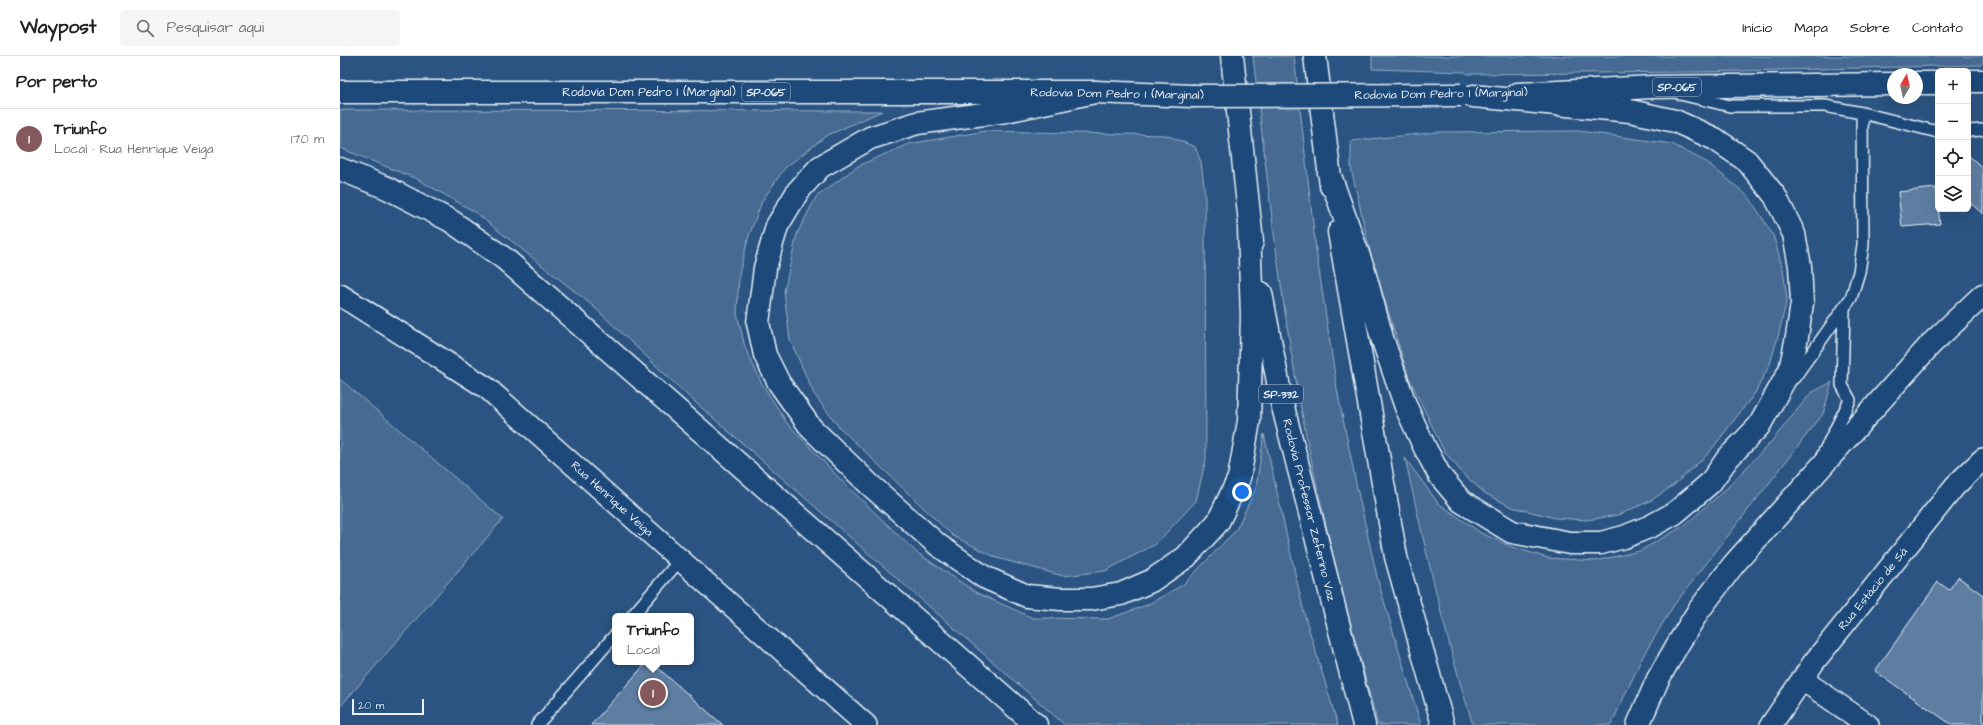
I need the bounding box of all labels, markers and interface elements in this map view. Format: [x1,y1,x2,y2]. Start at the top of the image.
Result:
search box [120,10,400,46]
text: Waypost [20,14,96,41]
icon: search [134,17,156,39]
text: Pesquisar aqui [166,17,264,38]
text: Início [1742,18,1772,38]
text: Mapa [1794,18,1828,38]
text: Sobre [1850,18,1890,38]
text: Contato [1912,18,1963,38]
north arrow [1887,68,1923,104]
map controls [1935,68,1971,212]
button: + [1935,68,1971,104]
text: Por perto [16,70,97,94]
road number: SP-065 [1653,78,1701,96]
road number: SP-065 [742,83,790,101]
street label: Rodovia Dom Pedro I (Marginal) [562,84,736,102]
street label: Rodovia Dom Pedro I (Marginal) [1030,84,1204,105]
street label: Rodovia Dom Pedro I (Marginal) [1354,84,1528,105]
button: − [1935,104,1971,140]
text: Triunfo [54,119,106,140]
text: 1 [28,130,30,148]
text: 170 m [291,130,324,148]
text: Local · Rua Henrique Veiga [54,140,214,158]
button: locate [1935,140,1971,176]
button: layers [1935,176,1971,212]
road number: SP-332 [1259,385,1303,403]
street label: Rodovia Professor Zeferino Vaz [1278,417,1340,603]
street label: Rua Henrique Veiga [566,457,657,541]
your location [1232,482,1252,502]
street label: Rua Estácio de Sá [1834,544,1912,634]
popup [612,613,694,665]
text: Triunfo [627,620,679,641]
text: Local [627,641,660,659]
pin: 1 [640,678,666,708]
scale bar [352,697,424,716]
text: 20 m [358,698,384,713]

